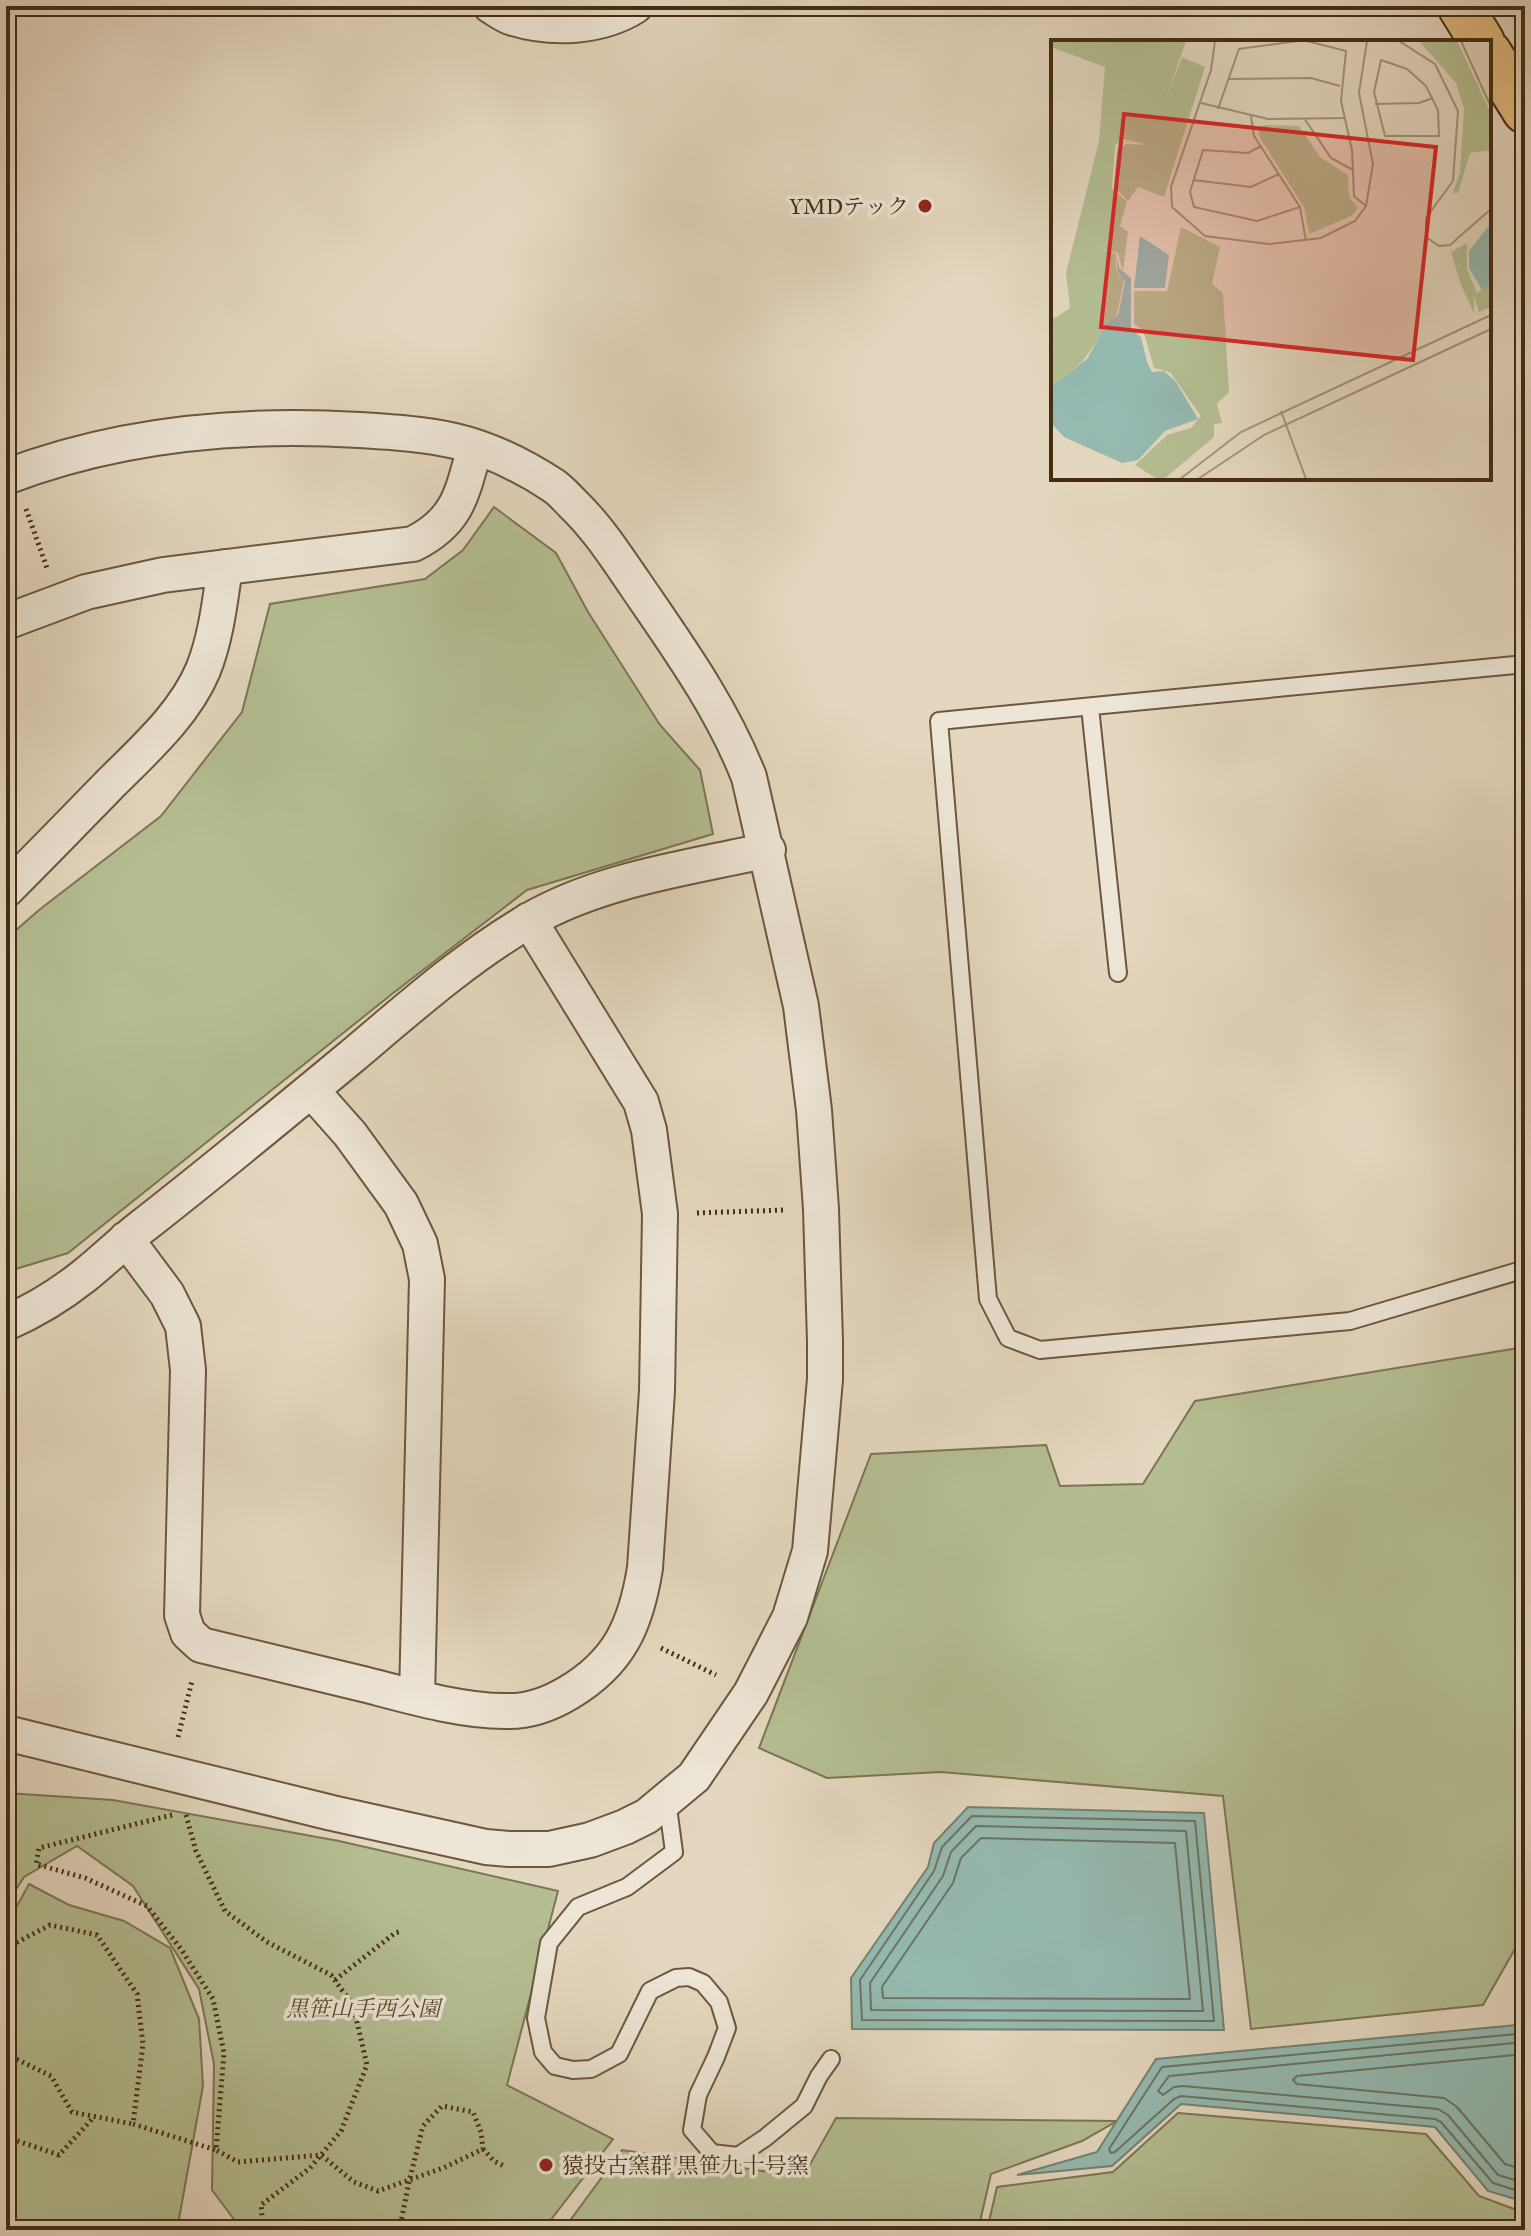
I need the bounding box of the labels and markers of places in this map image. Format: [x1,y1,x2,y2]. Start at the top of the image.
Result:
place label: YMDテック [789,193,909,220]
marker: YMDテック [916,197,934,215]
place label: 猿投古窯群 黒笹九十号窯 [562,2152,809,2179]
marker: 猿投古窯群 黒笹九十号窯 [537,2156,555,2174]

